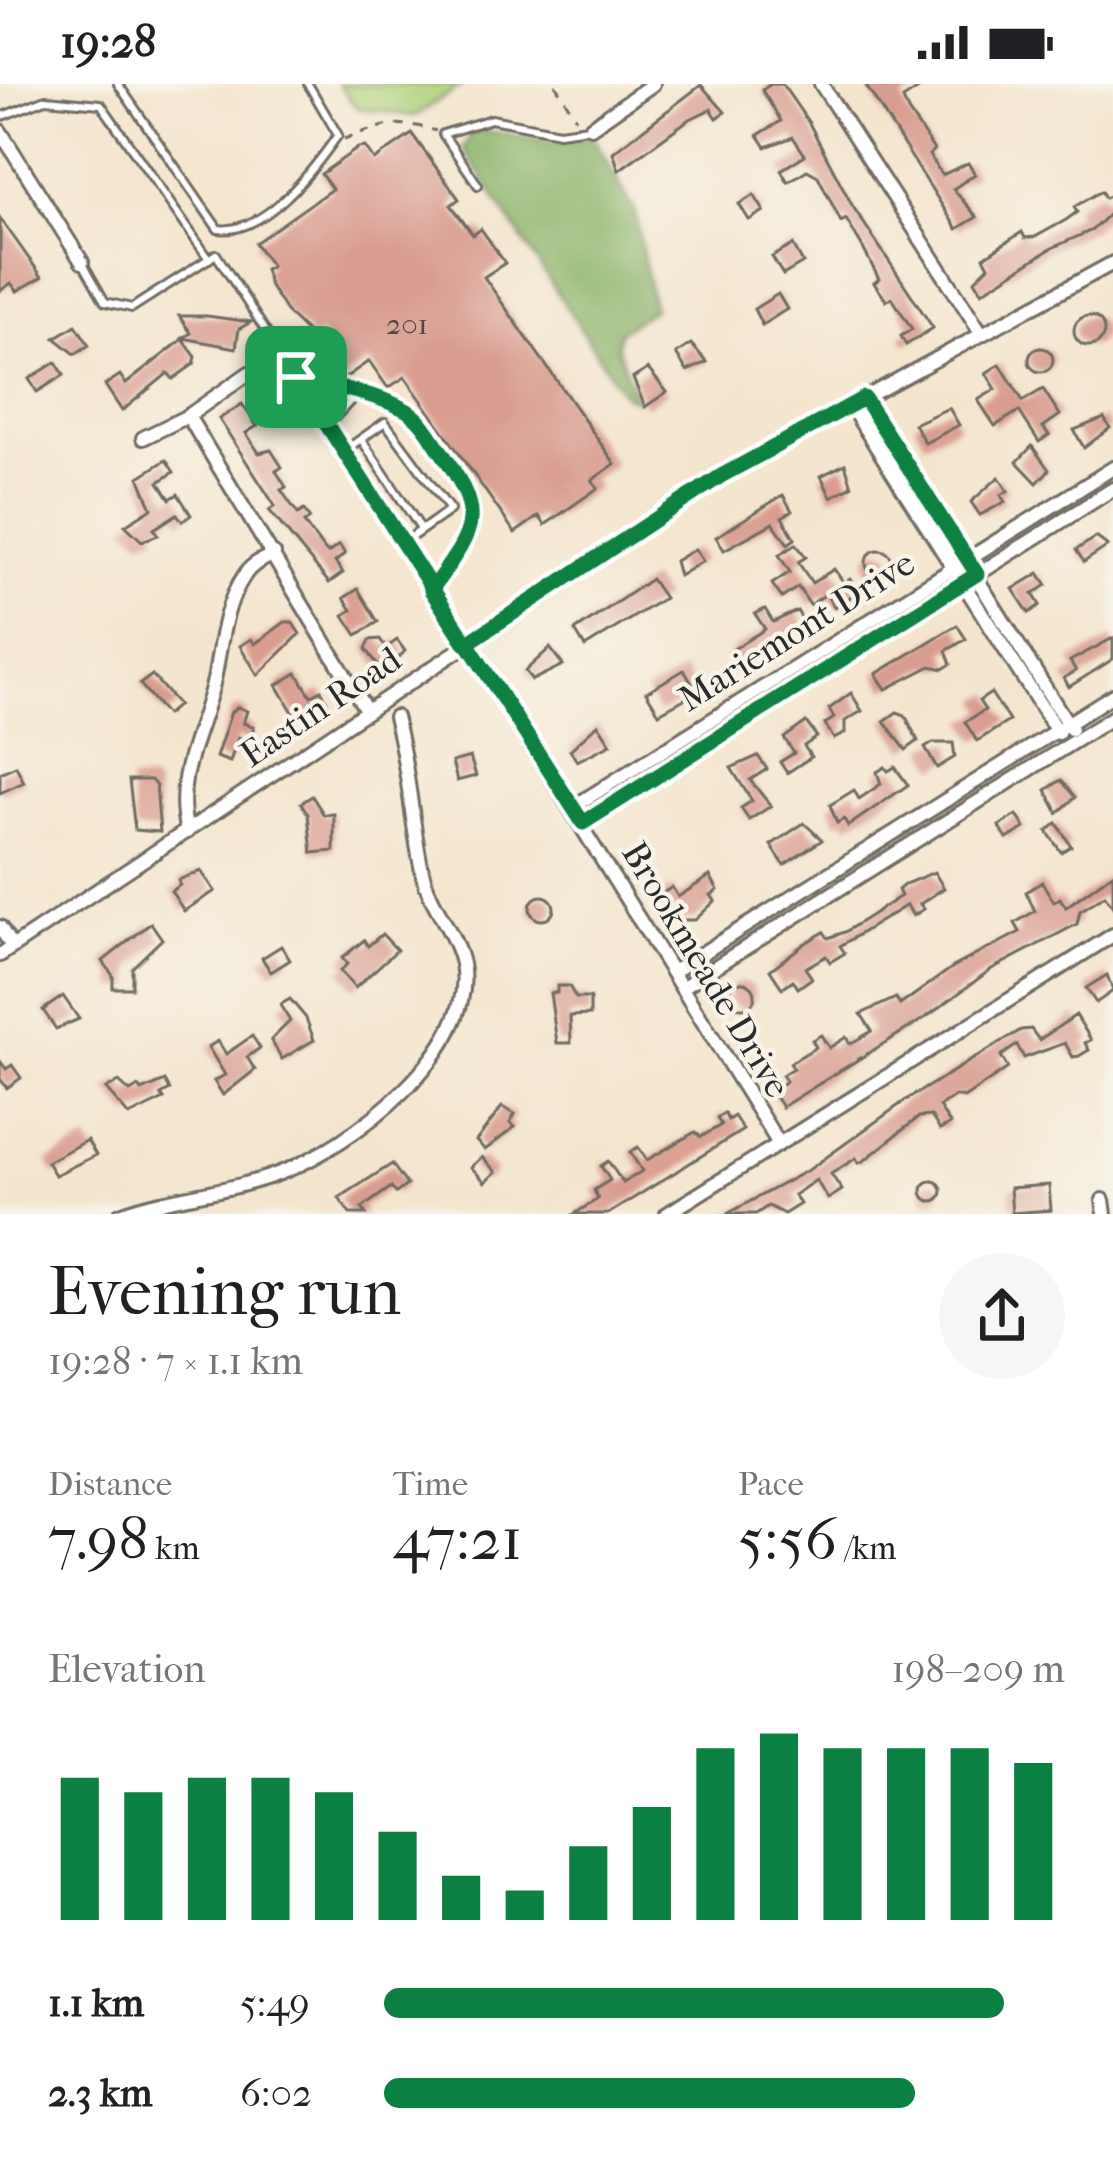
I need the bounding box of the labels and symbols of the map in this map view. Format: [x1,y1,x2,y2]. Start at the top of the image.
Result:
house number: 201 [386,307,428,342]
pin [245,326,347,428]
street label: Mariemont Drive [671,541,922,720]
street label: Eastin Road [232,638,409,776]
street label: Brookmeade Drive [613,834,799,1105]

